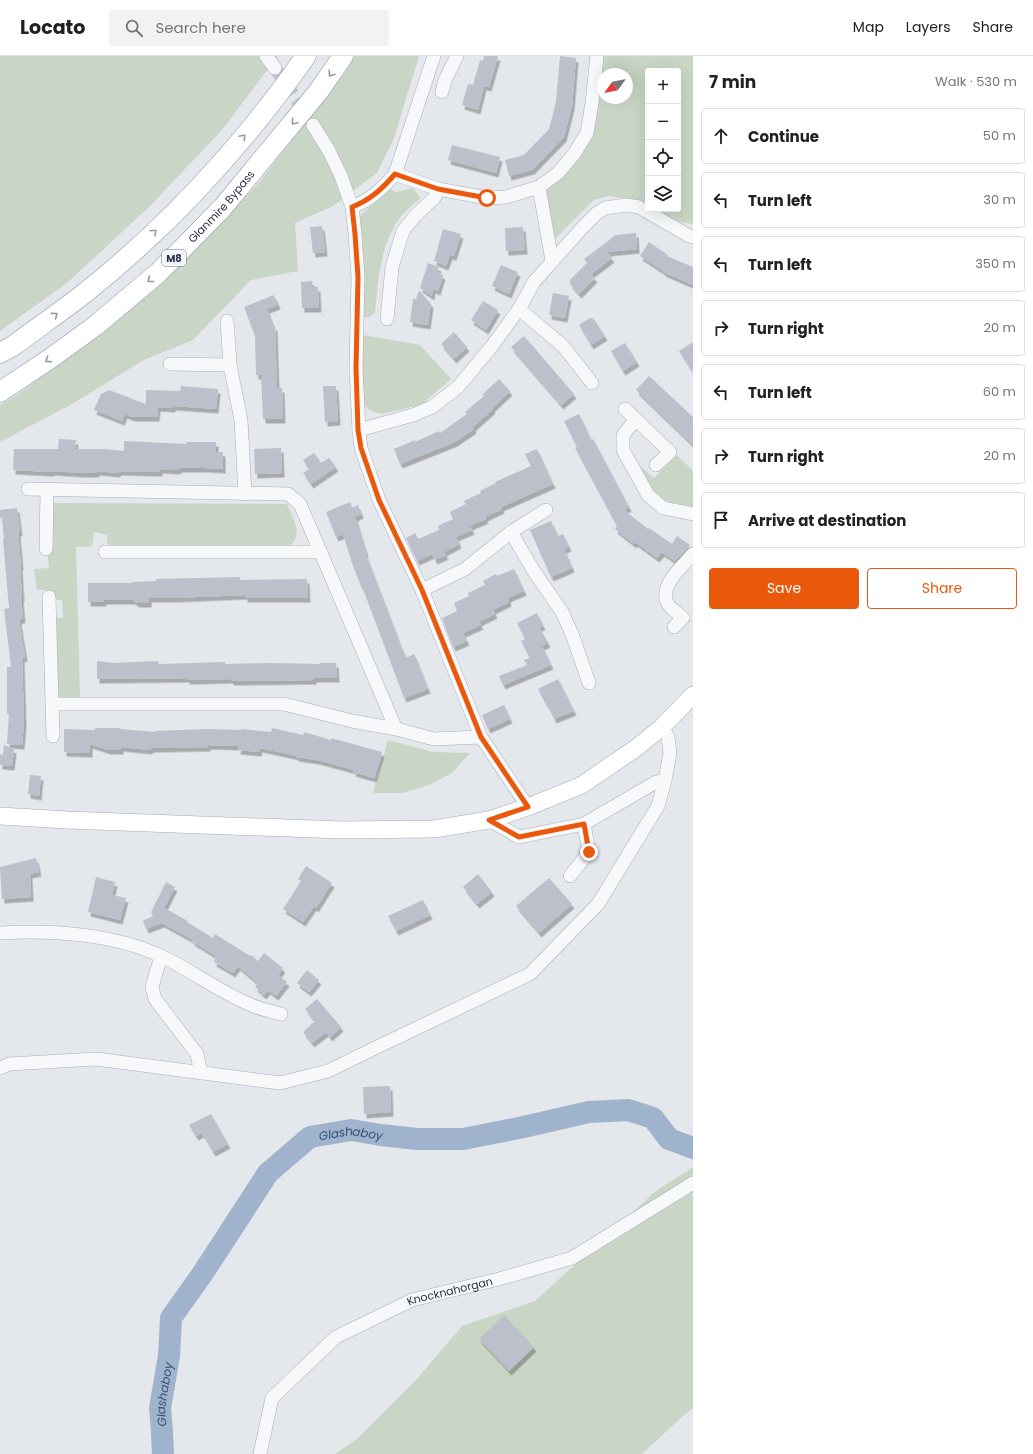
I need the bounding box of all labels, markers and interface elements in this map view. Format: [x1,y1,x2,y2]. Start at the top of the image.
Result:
search box [109,10,389,46]
text: Locato [20,14,85,41]
icon: search [123,17,145,39]
text: Search here [155,17,246,38]
text: Map [853,17,884,37]
text: Layers [906,17,950,37]
text: Share [972,17,1013,37]
north arrow [597,68,633,104]
map controls [645,68,681,212]
button: + [645,68,681,104]
one-way arrow [328,70,336,77]
text: 7 min [709,70,756,94]
text: Walk · 530 m [935,72,1017,91]
button: − [645,104,681,140]
one-way arrow [291,117,298,125]
icon: ahead [710,125,732,147]
text: Continue [748,126,819,147]
text: 50 m [983,126,1016,145]
one-way arrow [239,134,246,142]
button: locate [645,140,681,176]
street label: Glanmire Bypass [184,166,259,246]
button: layers [645,176,681,212]
route start [478,189,496,207]
icon: left [710,189,732,211]
text: Turn left [748,190,812,211]
text: 30 m [983,190,1016,209]
one-way arrow [150,229,157,236]
road number: M8 [162,250,186,266]
icon: left [710,253,732,275]
text: Turn left [748,254,812,275]
text: 350 m [975,254,1016,273]
one-way arrow [147,275,154,282]
one-way arrow [51,312,58,320]
icon: right [710,317,732,339]
text: Turn right [748,318,824,339]
text: 20 m [983,318,1016,337]
one-way arrow [45,355,52,362]
icon: left [710,381,732,403]
text: Turn left [748,382,812,403]
text: 60 m [983,382,1016,401]
icon: right [710,445,732,467]
text: Turn right [748,446,824,467]
text: 20 m [983,446,1016,465]
icon: arrive [710,509,732,531]
text: Arrive at destination [748,510,906,531]
button: Save [709,568,859,609]
button: Share [867,568,1017,609]
route end [580,843,598,861]
water label: Glashaboy [317,1121,385,1144]
street label: Knocknahorgan [404,1273,494,1309]
water label: Glashaboy [151,1360,177,1427]

